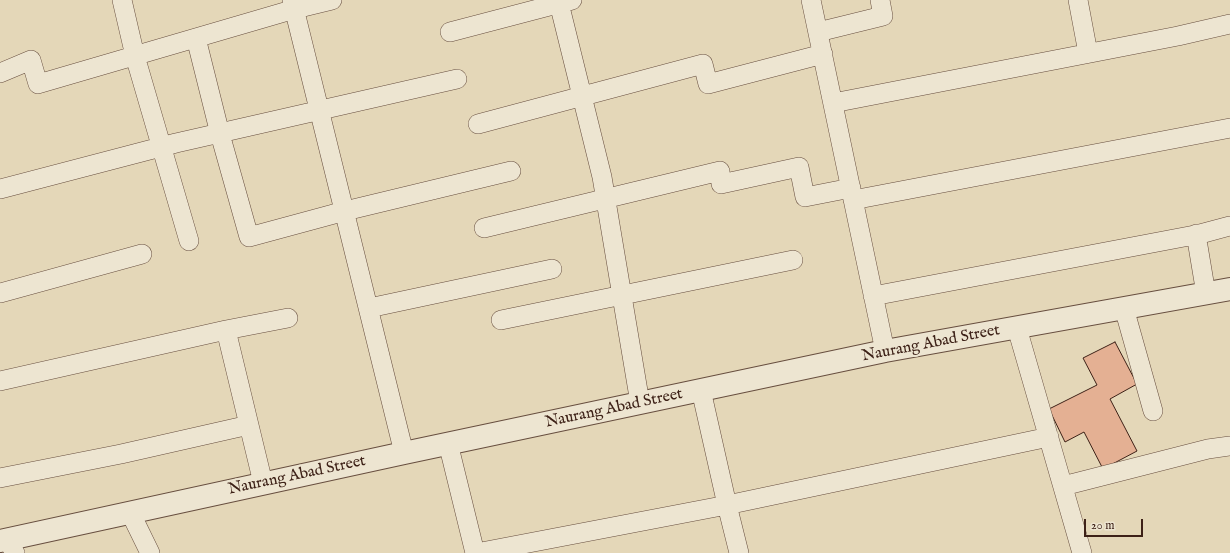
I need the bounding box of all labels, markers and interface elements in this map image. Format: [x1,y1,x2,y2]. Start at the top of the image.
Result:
street label: Naurang Abad Street [860,321,1002,367]
street label: Naurang Abad Street [543,385,685,433]
street label: Naurang Abad Street [226,452,368,500]
scale bar [1086,511,1145,537]
text: 20 m [1091,518,1114,533]

